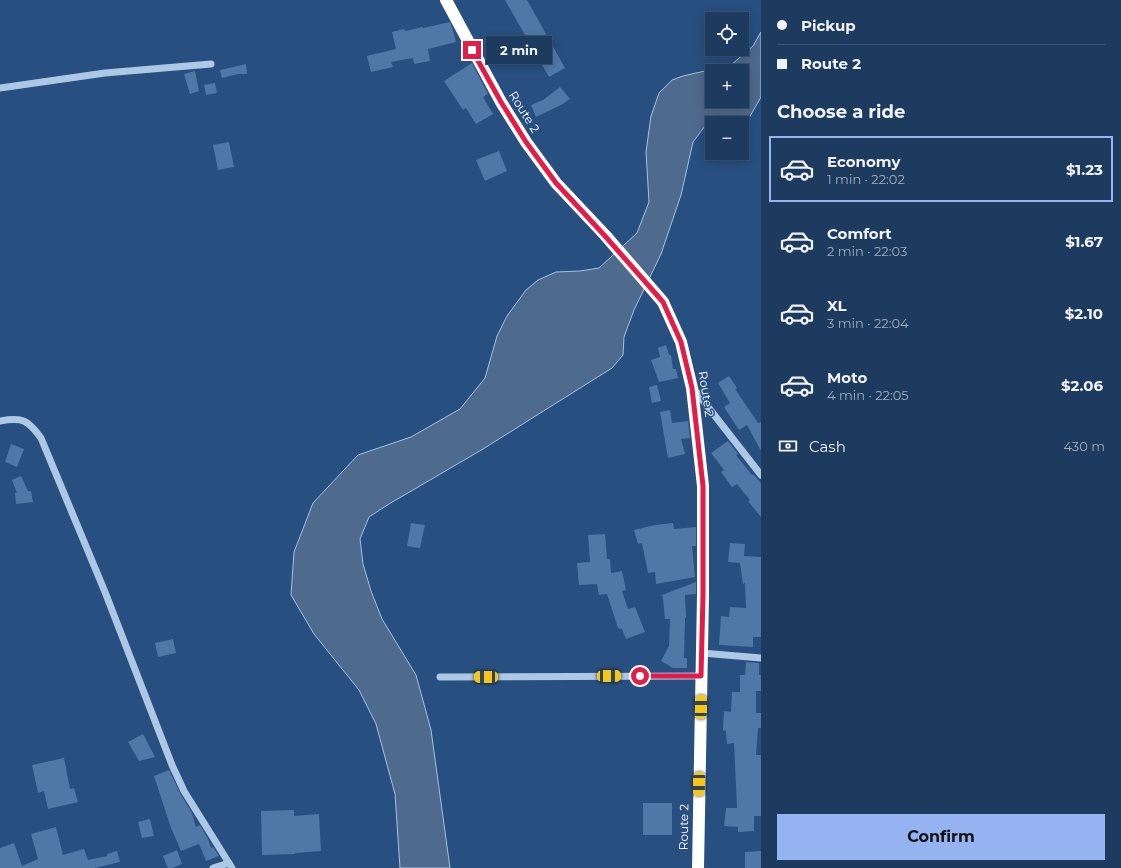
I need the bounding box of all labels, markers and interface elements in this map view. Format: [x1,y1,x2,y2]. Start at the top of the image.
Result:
map controls [705,12,749,160]
button: locate [705,12,749,56]
text: Pickup [801,16,856,35]
callout: 2 min [486,36,552,64]
route end [463,41,481,59]
text: 2 min [500,42,538,58]
text: Route 2 [801,54,861,73]
button: + [705,64,749,108]
street label: Route 2 [506,88,543,135]
text: Choose a ride [777,101,905,123]
button: − [705,116,749,160]
icon: car [779,151,815,187]
text: Economy [827,152,900,171]
text: $1.23 [1066,160,1103,179]
text: 1 min · 22:02 [827,171,905,187]
icon: car [779,223,815,259]
text: Comfort [827,224,892,243]
text: $1.67 [1065,232,1103,251]
text: 2 min · 22:03 [827,243,907,259]
icon: car [779,295,815,331]
text: XL [827,296,846,315]
text: $2.10 [1065,304,1103,323]
text: 3 min · 22:04 [827,315,909,331]
icon: car [779,367,815,403]
text: Moto [827,368,867,387]
street label: Route 2 [695,370,718,418]
text: $2.06 [1061,376,1103,395]
text: 4 min · 22:05 [827,387,909,403]
icon: cash [777,435,799,457]
text: Cash [809,437,846,456]
text: 430 m [1063,438,1105,454]
route start [631,667,649,685]
car [597,670,621,682]
car [474,671,498,683]
car [695,695,707,719]
car [693,772,705,796]
street label: Route 2 [676,804,691,850]
button: Confirm [777,814,1105,860]

